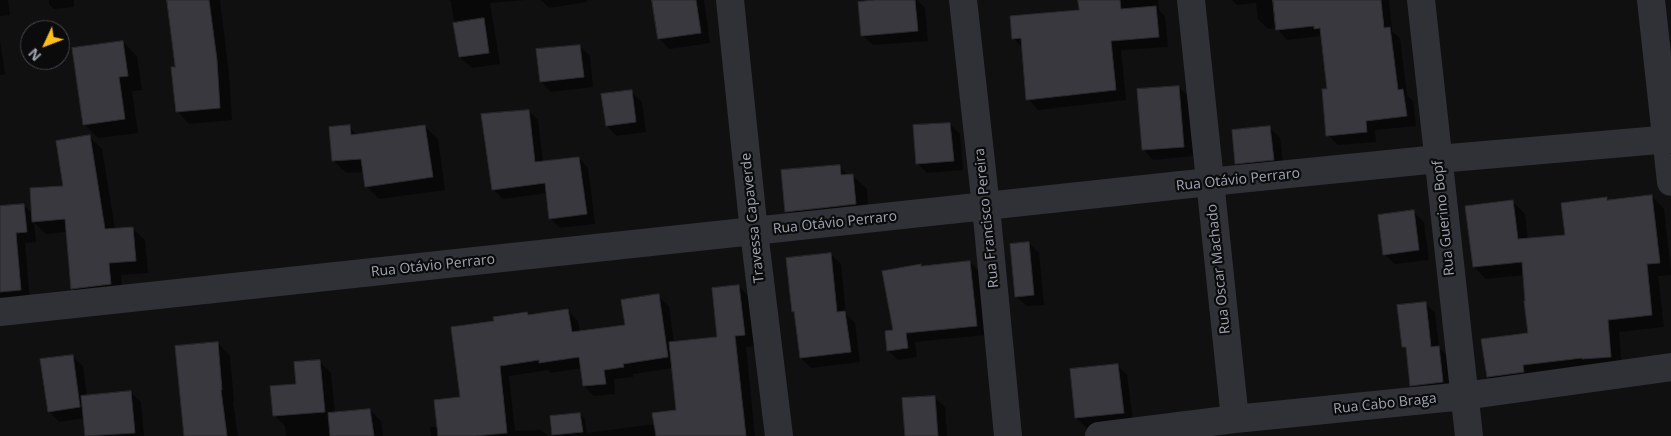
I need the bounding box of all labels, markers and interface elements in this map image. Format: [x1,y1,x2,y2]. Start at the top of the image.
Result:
north arrow [20,20,70,70]
text: N [24,44,45,66]
street label: Rua Francisco Pereira [971,147,1003,289]
street label: Travessa Capaverde [738,152,768,284]
street label: Rua Guerino Bopf [1430,159,1458,277]
street label: Rua Otávio Perraro [1175,165,1301,195]
street label: Rua Oscar Machado [1204,203,1234,335]
street label: Rua Otávio Perraro [772,208,898,238]
street label: Rua Otávio Perraro [370,251,496,281]
street label: Rua Cabo Braga [1333,390,1437,418]

